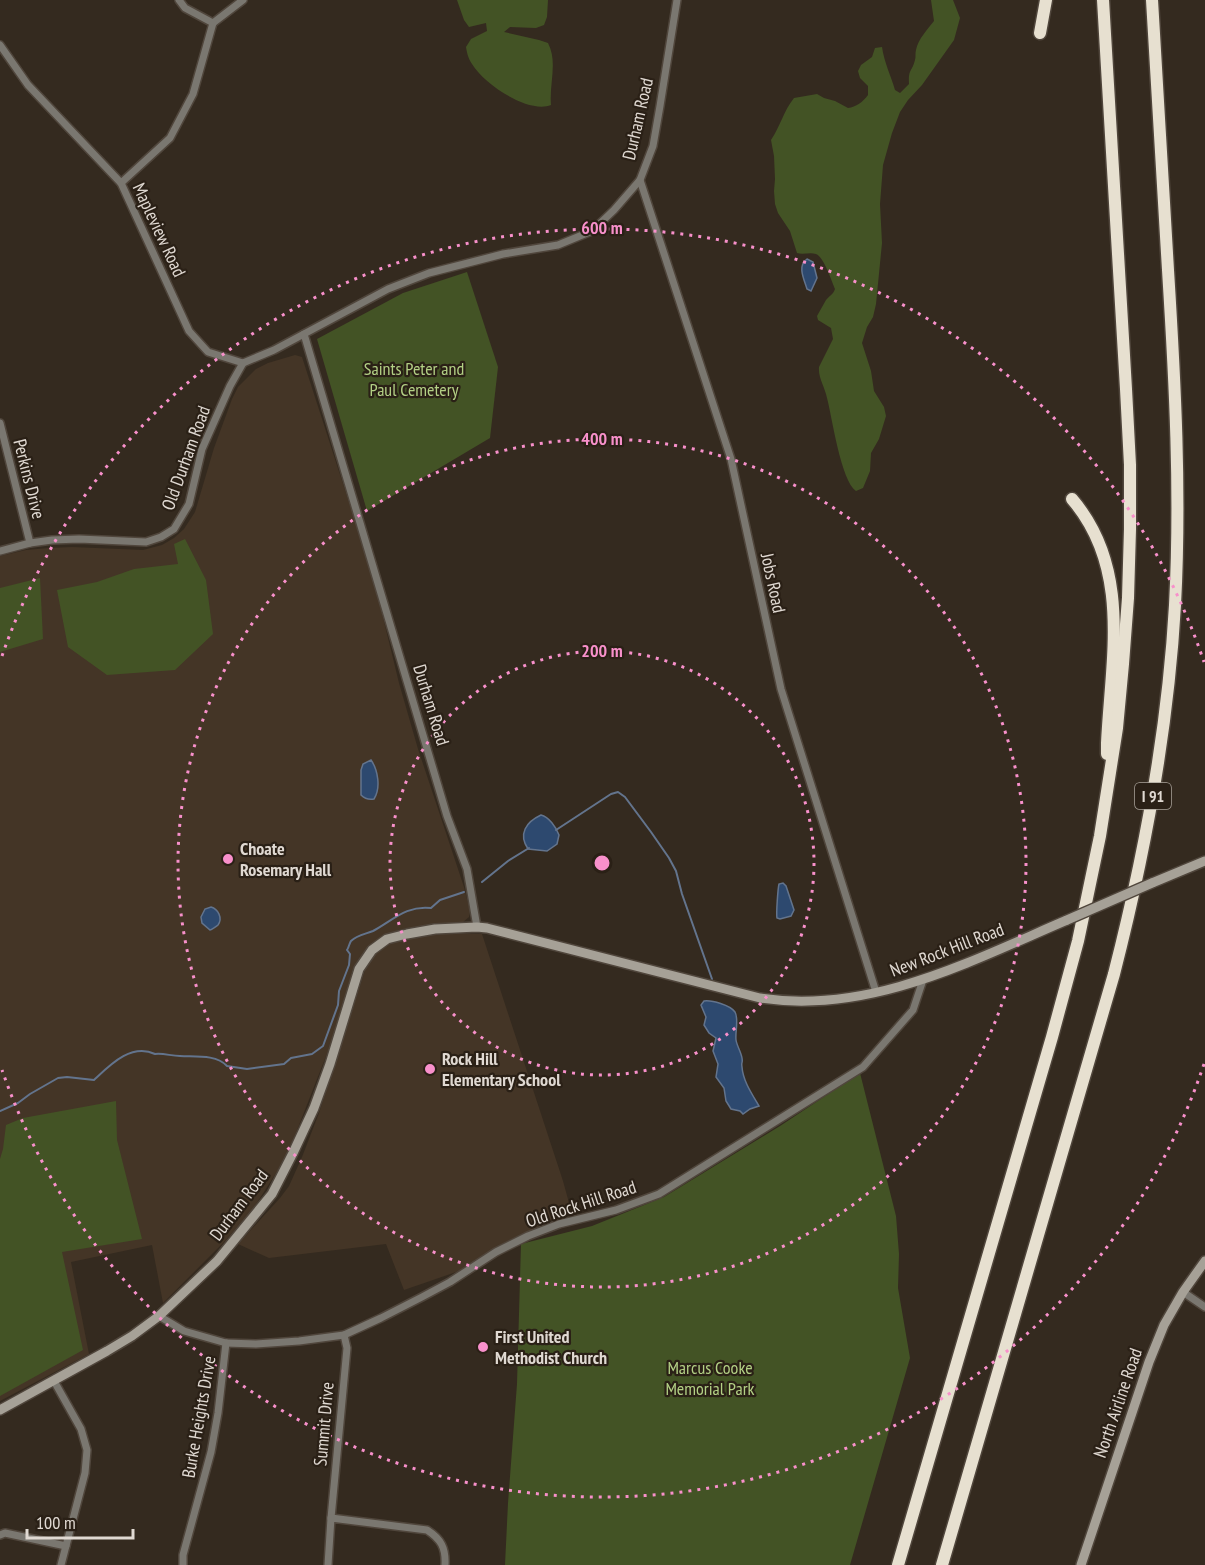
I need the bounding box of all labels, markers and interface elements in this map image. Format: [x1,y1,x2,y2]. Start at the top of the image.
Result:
street label: Durham Road [617,76,658,162]
street label: Mapleview Road [128,179,191,280]
text: 600 m [581,216,623,239]
park label: Saints Peter and Paul Cemetery [364,357,464,401]
street label: Old Durham Road [156,403,215,513]
text: 400 m [581,427,623,450]
street label: Perkins Drive [8,437,50,521]
street label: Jobs Road [756,550,791,615]
text: 200 m [581,639,623,662]
street label: Durham Road [408,662,455,748]
road number: I 91 [1135,783,1171,809]
place label: Choate Rosemary Hall [240,837,332,881]
marker: Choate Rosemary Hall [221,852,235,866]
centre of rings [592,853,612,873]
street label: New Rock Hill Road [887,917,1007,982]
place label: Rock Hill Elementary School [442,1047,561,1091]
marker: Rock Hill Elementary School [423,1062,437,1076]
street label: Durham Road [204,1164,273,1245]
street label: Old Rock Hill Road [523,1175,639,1232]
place label: First United Methodist Church [495,1325,607,1369]
marker: First United Methodist Church [476,1340,490,1354]
street label: North Airline Road [1088,1345,1147,1461]
street label: Burke Heights Drive [176,1354,221,1480]
park label: Marcus Cooke Memorial Park [665,1356,755,1400]
street label: Summit Drive [308,1381,339,1467]
scale bar [27,1502,134,1540]
text: 100 m [36,1511,76,1534]

